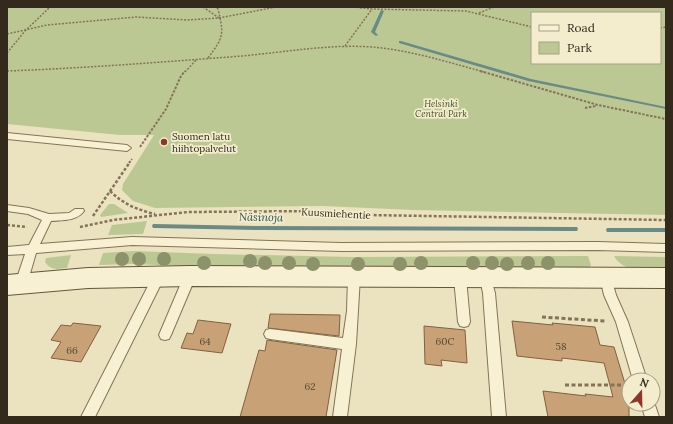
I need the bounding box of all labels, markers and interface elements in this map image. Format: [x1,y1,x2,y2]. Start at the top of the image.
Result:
legend [531,12,661,64]
text: Road [567,20,595,35]
text: Park [567,40,593,55]
park label: Helsinki Central Park [415,98,467,119]
place label: Suomen latu hiihtopalvelut [172,130,236,155]
marker: Suomen latu hiihtopalvelut [159,137,169,147]
street label: Kuusmiehentie [301,205,372,222]
water label: Näsinoja [239,210,284,224]
house number: 64 [199,335,211,348]
house number: 60C [436,335,454,348]
house number: 58 [555,340,567,353]
house number: 66 [66,344,78,357]
north arrow [621,372,661,412]
text: N [638,375,651,391]
house number: 62 [304,380,316,393]

